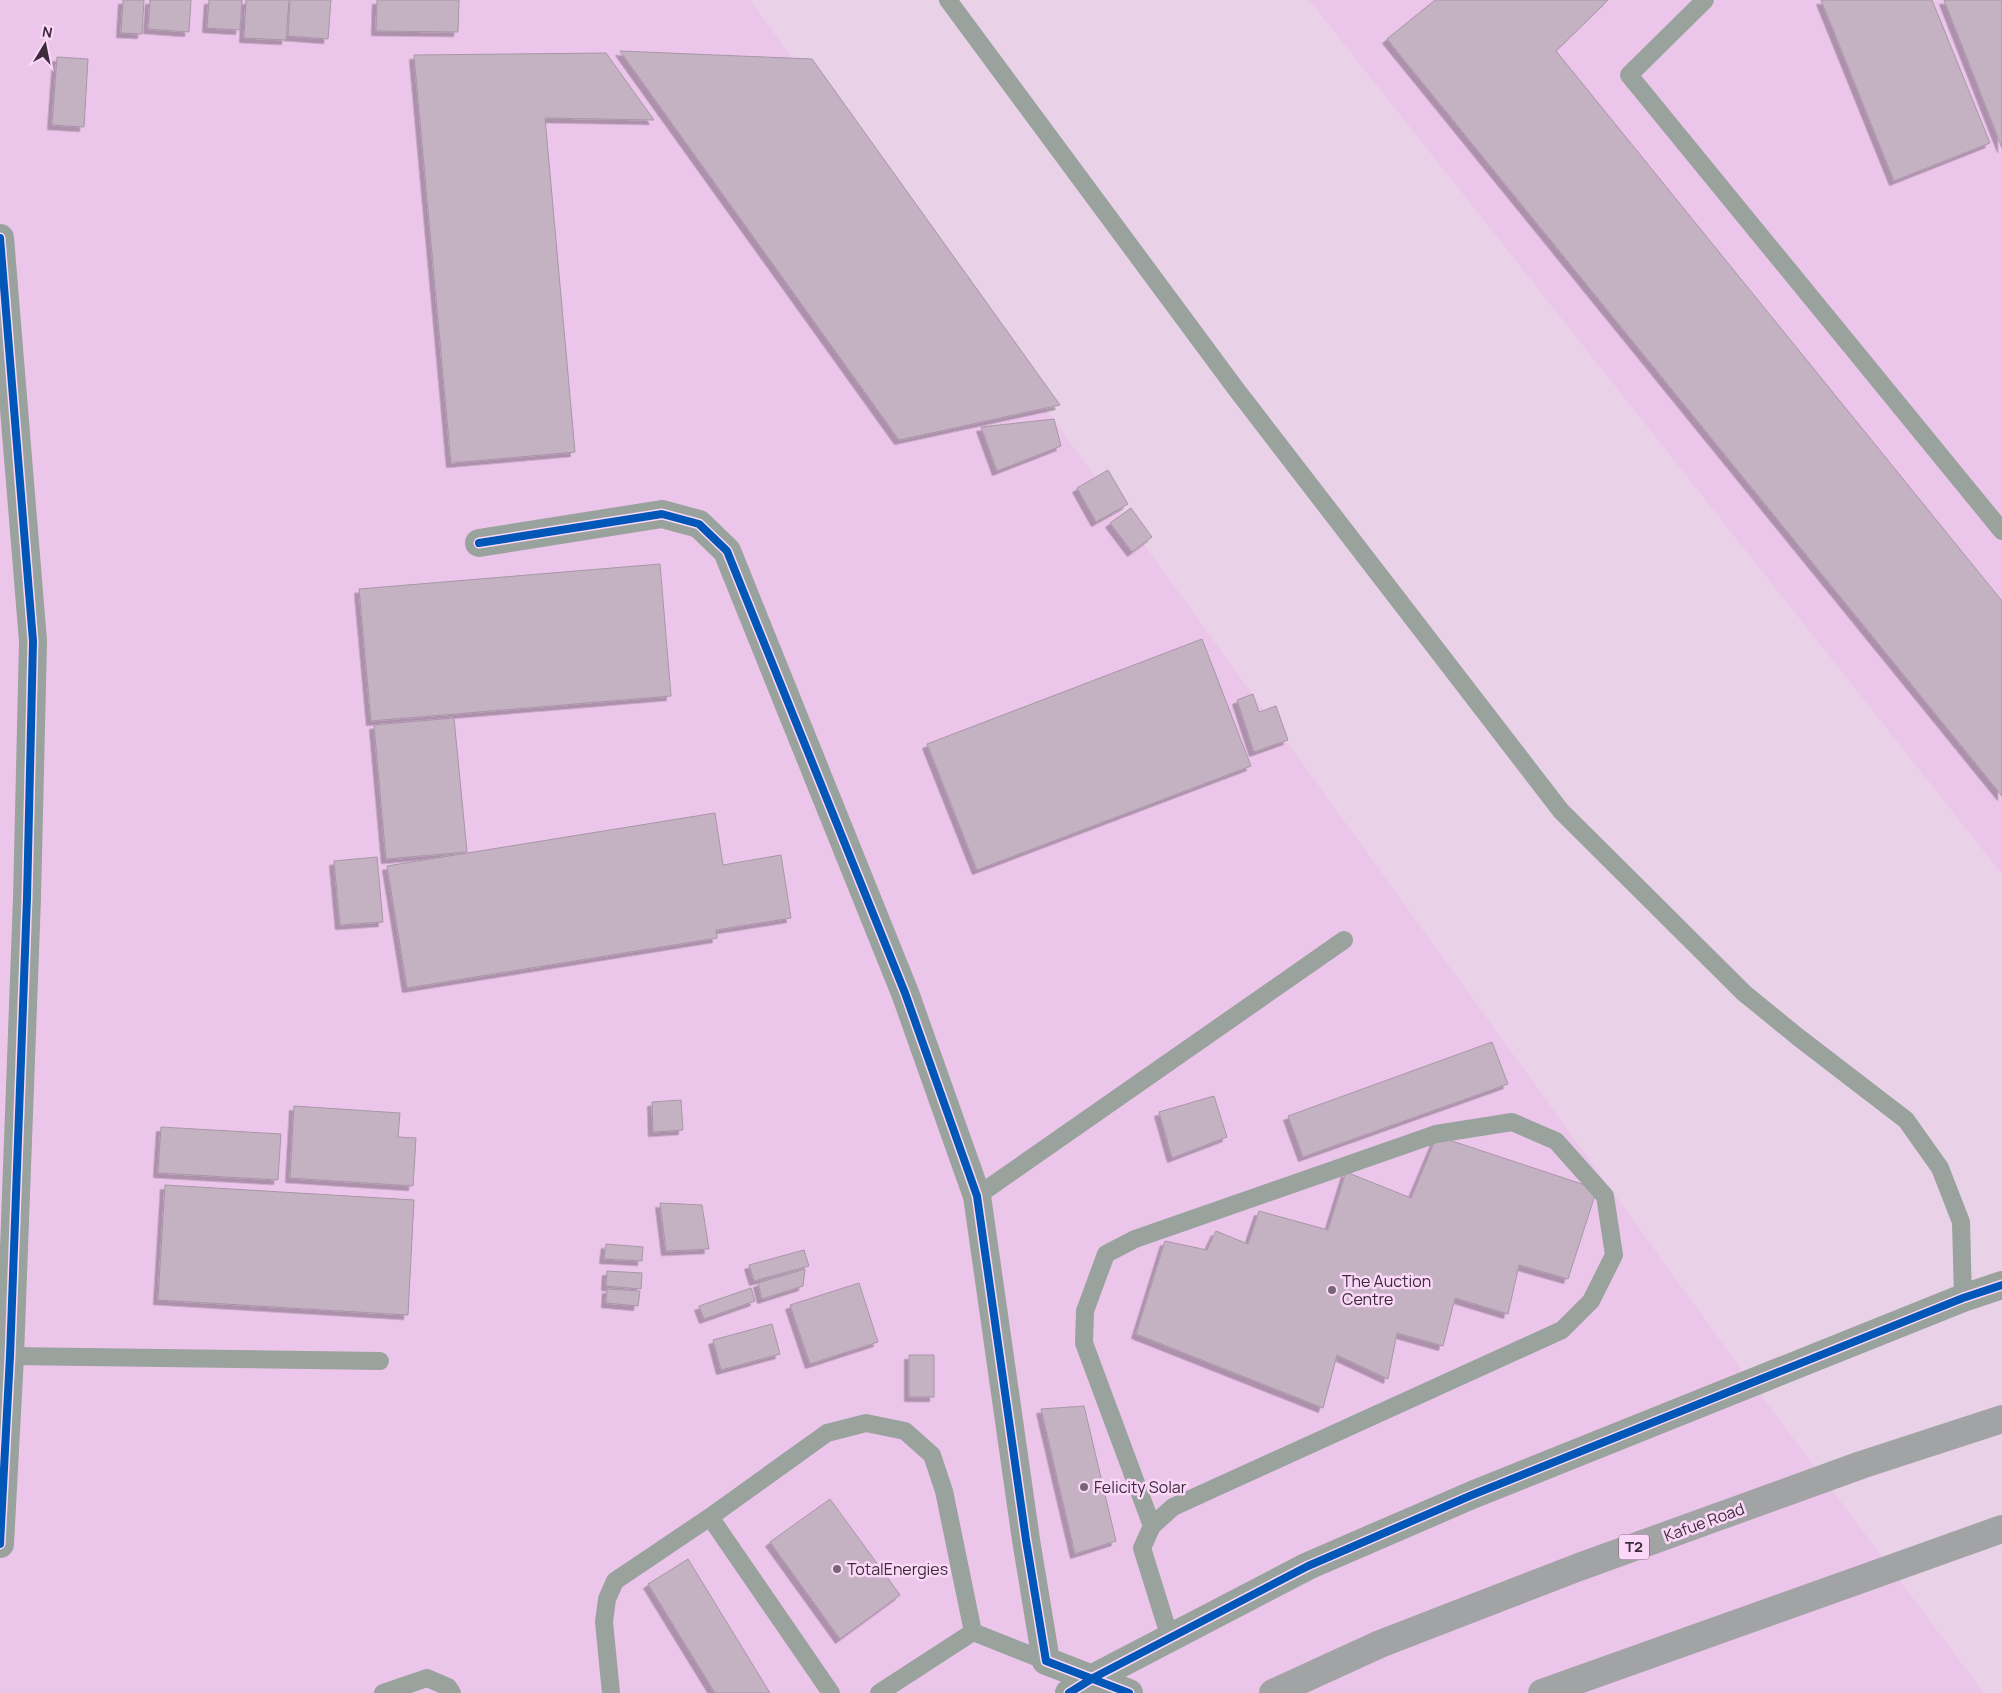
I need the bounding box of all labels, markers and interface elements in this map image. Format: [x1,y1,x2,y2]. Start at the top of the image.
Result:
north arrow [20,20,70,70]
text: N [41,21,54,42]
place label: The Auction Centre [1342,1270,1431,1310]
marker: The Auction Centre [1326,1284,1338,1296]
place label: Felicity Solar [1094,1476,1187,1498]
marker: Felicity Solar [1078,1481,1090,1493]
street label: Kafue Road [1661,1497,1747,1547]
road number: T2 [1619,1534,1649,1560]
place label: TotalEnergies [847,1558,948,1580]
marker: TotalEnergies [831,1563,843,1575]

